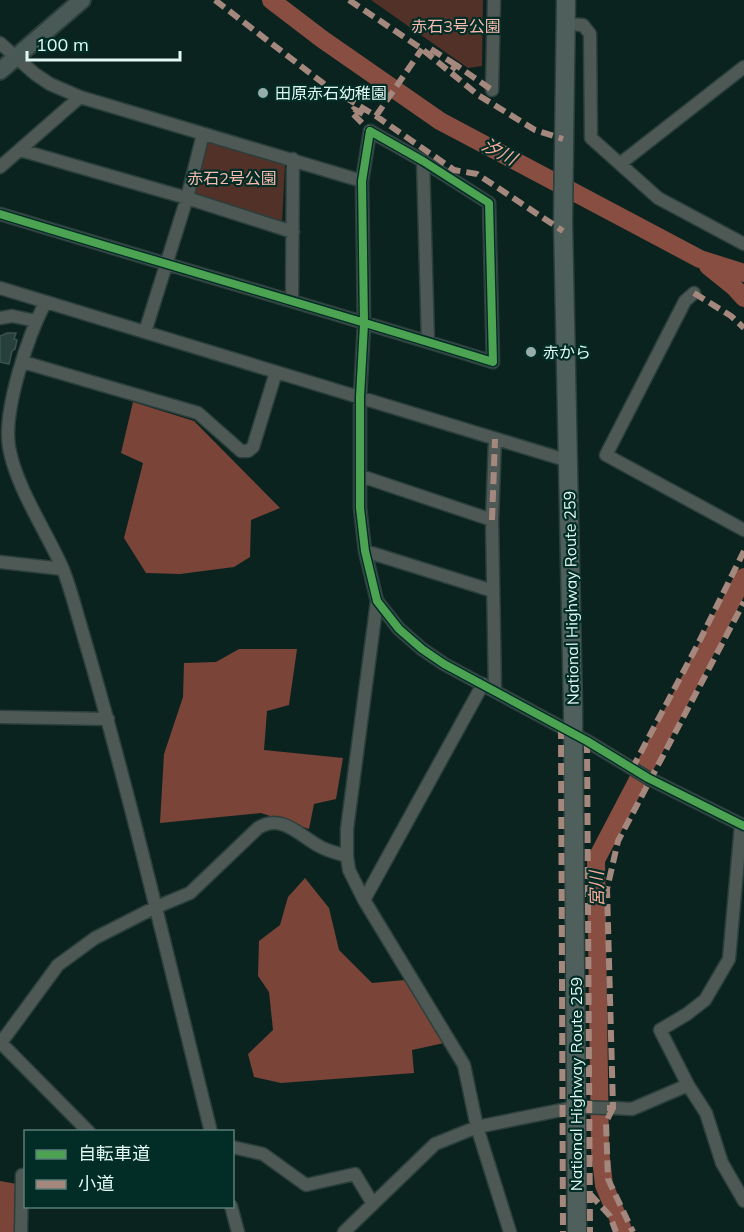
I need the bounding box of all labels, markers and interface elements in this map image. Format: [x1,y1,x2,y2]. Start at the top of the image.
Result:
park label: 赤石3号公園 [411,16,501,36]
scale bar [27,24,180,62]
text: 100 m [36,33,89,56]
place label: 田原赤石幼稚園 [275,83,387,103]
marker: 田原赤石幼稚園 [256,86,270,100]
water label: 汐川 [478,133,522,171]
park label: 赤石2号公園 [187,168,277,188]
place label: 赤から [543,342,591,362]
marker: 赤から [524,345,538,359]
street label: National Highway Route 259 [559,491,583,705]
water label: 宮川 [585,869,608,907]
street label: National Highway Route 259 [566,977,586,1191]
legend [24,1130,234,1208]
text: 自転車道 [78,1142,150,1165]
text: 小道 [78,1172,114,1195]

